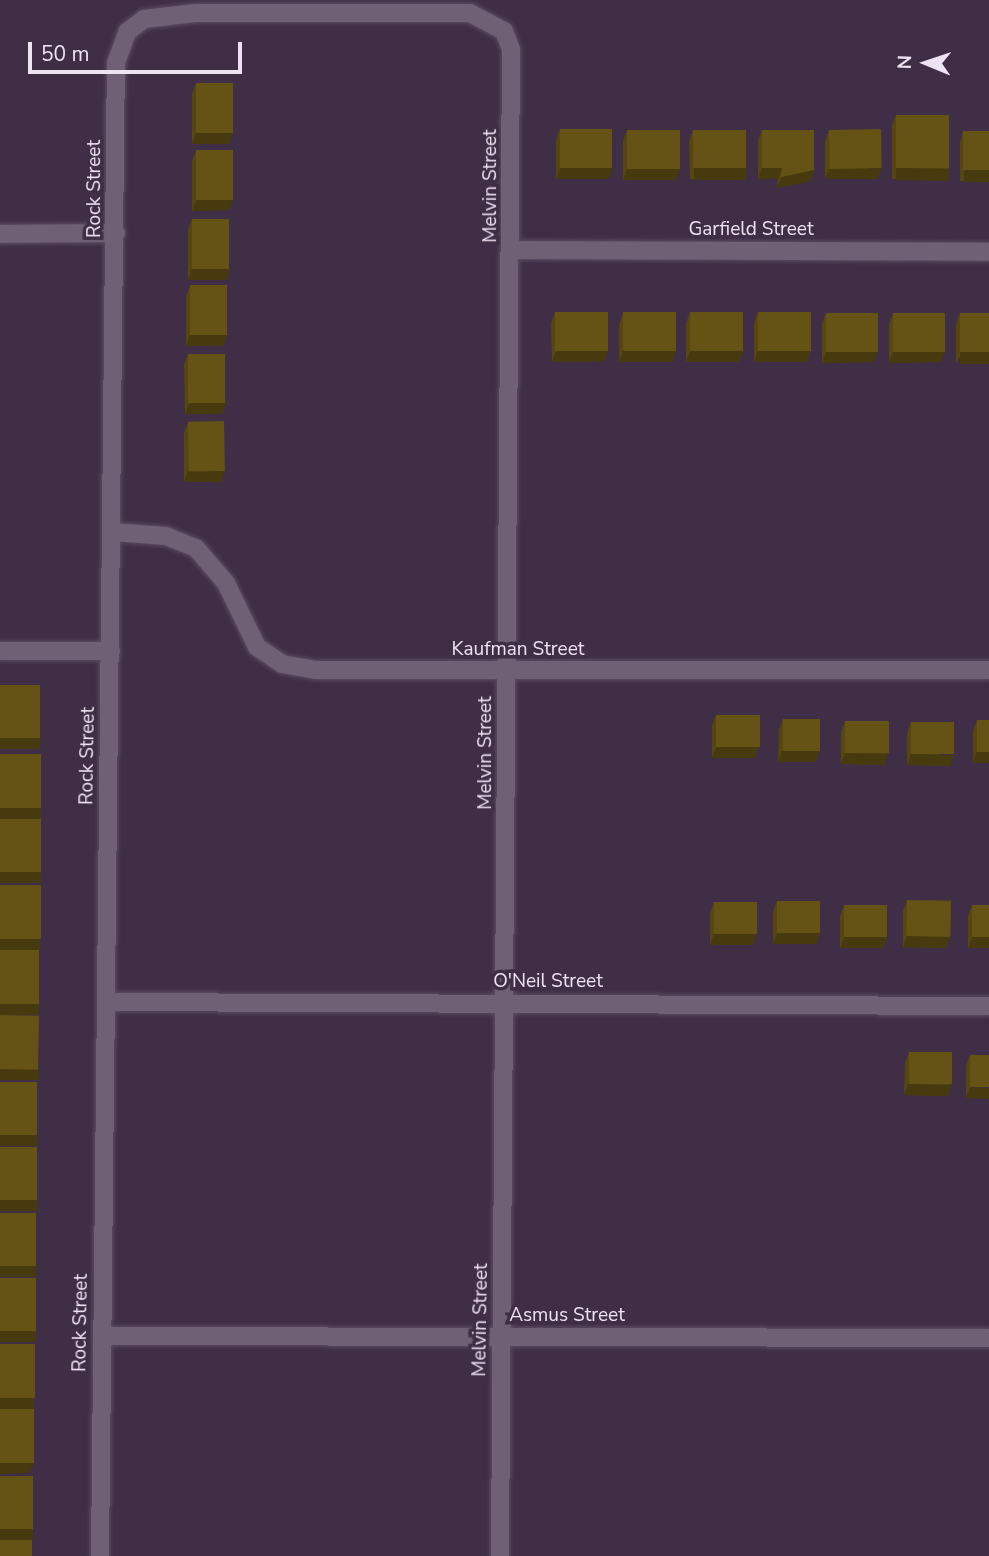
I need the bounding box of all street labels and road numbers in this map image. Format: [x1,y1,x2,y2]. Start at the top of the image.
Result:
street label: Melvin Street [480,129,502,243]
street label: Rock Street [84,140,106,238]
street label: Garfield Street [688,219,814,241]
street label: Kaufman Street [452,639,584,661]
street label: Melvin Street [475,696,497,810]
street label: Rock Street [76,707,100,805]
street label: O'Neil Street [493,971,603,993]
street label: Melvin Street [469,1263,493,1377]
street label: Rock Street [69,1274,93,1372]
street label: Asmus Street [509,1305,625,1327]

